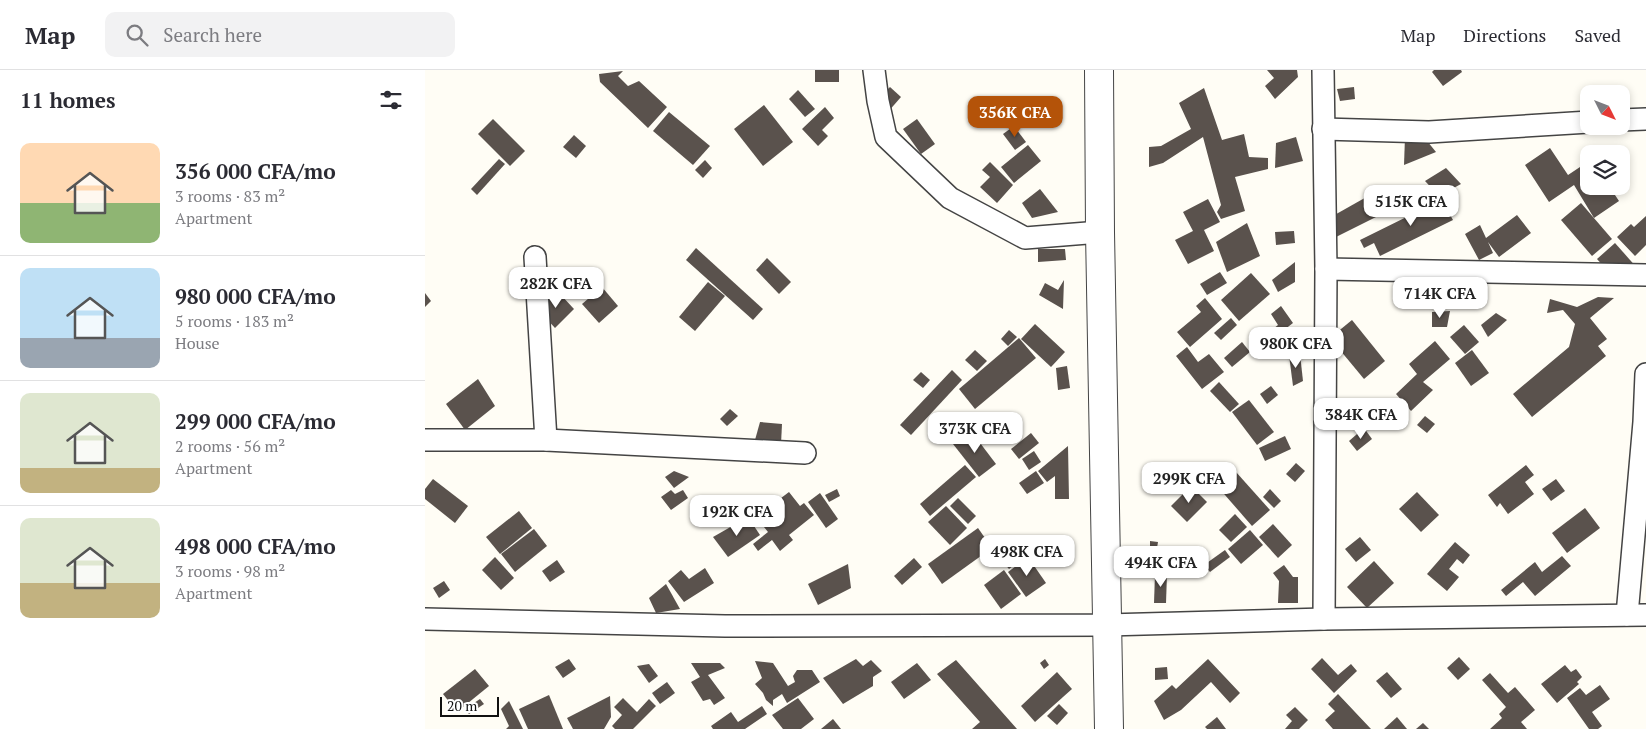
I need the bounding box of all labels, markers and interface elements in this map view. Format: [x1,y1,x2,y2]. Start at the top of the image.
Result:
search box [105,12,455,57]
text: Map [25,19,75,51]
icon: search [123,21,151,49]
text: Search here [163,22,262,47]
text: Map [1400,23,1435,47]
text: Directions [1463,23,1546,47]
text: Saved [1574,23,1621,47]
north arrow [1580,85,1630,135]
map controls [1580,85,1630,195]
text: 11 homes [20,86,116,114]
icon: filters [377,86,405,114]
pin: 356K CFA [963,96,1067,138]
text: 356K CFA [979,101,1051,123]
button: layers [1580,145,1630,195]
text: 356 000 CFA/mo [175,157,336,185]
icon: home [60,163,120,223]
pin: 515K CFA [1359,184,1463,227]
text: 3 rooms · 83 m² [175,185,285,207]
text: 515K CFA [1375,190,1447,212]
text: Apartment [175,207,252,229]
pin: 282K CFA [504,266,608,309]
text: 282K CFA [520,272,592,294]
pin: 714K CFA [1388,276,1492,319]
text: 980 000 CFA/mo [175,282,336,310]
text: 714K CFA [1404,282,1476,304]
icon: home [60,288,120,348]
text: 5 rooms · 183 m² [175,310,294,332]
pin: 980K CFA [1244,326,1348,369]
text: House [175,332,220,354]
text: 980K CFA [1260,332,1332,354]
pin: 384K CFA [1309,398,1413,440]
text: 384K CFA [1325,403,1397,425]
text: 299 000 CFA/mo [175,407,336,435]
pin: 373K CFA [923,412,1027,454]
icon: home [60,413,120,473]
text: 373K CFA [939,417,1011,439]
text: 2 rooms · 56 m² [175,435,285,457]
text: Apartment [175,457,252,479]
pin: 299K CFA [1137,462,1241,504]
text: 299K CFA [1153,467,1225,489]
pin: 192K CFA [685,494,789,537]
text: 192K CFA [701,500,773,522]
text: 498 000 CFA/mo [175,532,336,560]
pin: 498K CFA [975,534,1079,577]
icon: home [60,538,120,598]
text: 498K CFA [991,540,1063,562]
pin: 494K CFA [1109,546,1213,588]
text: 494K CFA [1125,551,1197,573]
text: 3 rooms · 98 m² [175,560,285,582]
text: Apartment [175,582,252,604]
scale bar [440,694,499,717]
text: 20 m [447,696,477,715]

